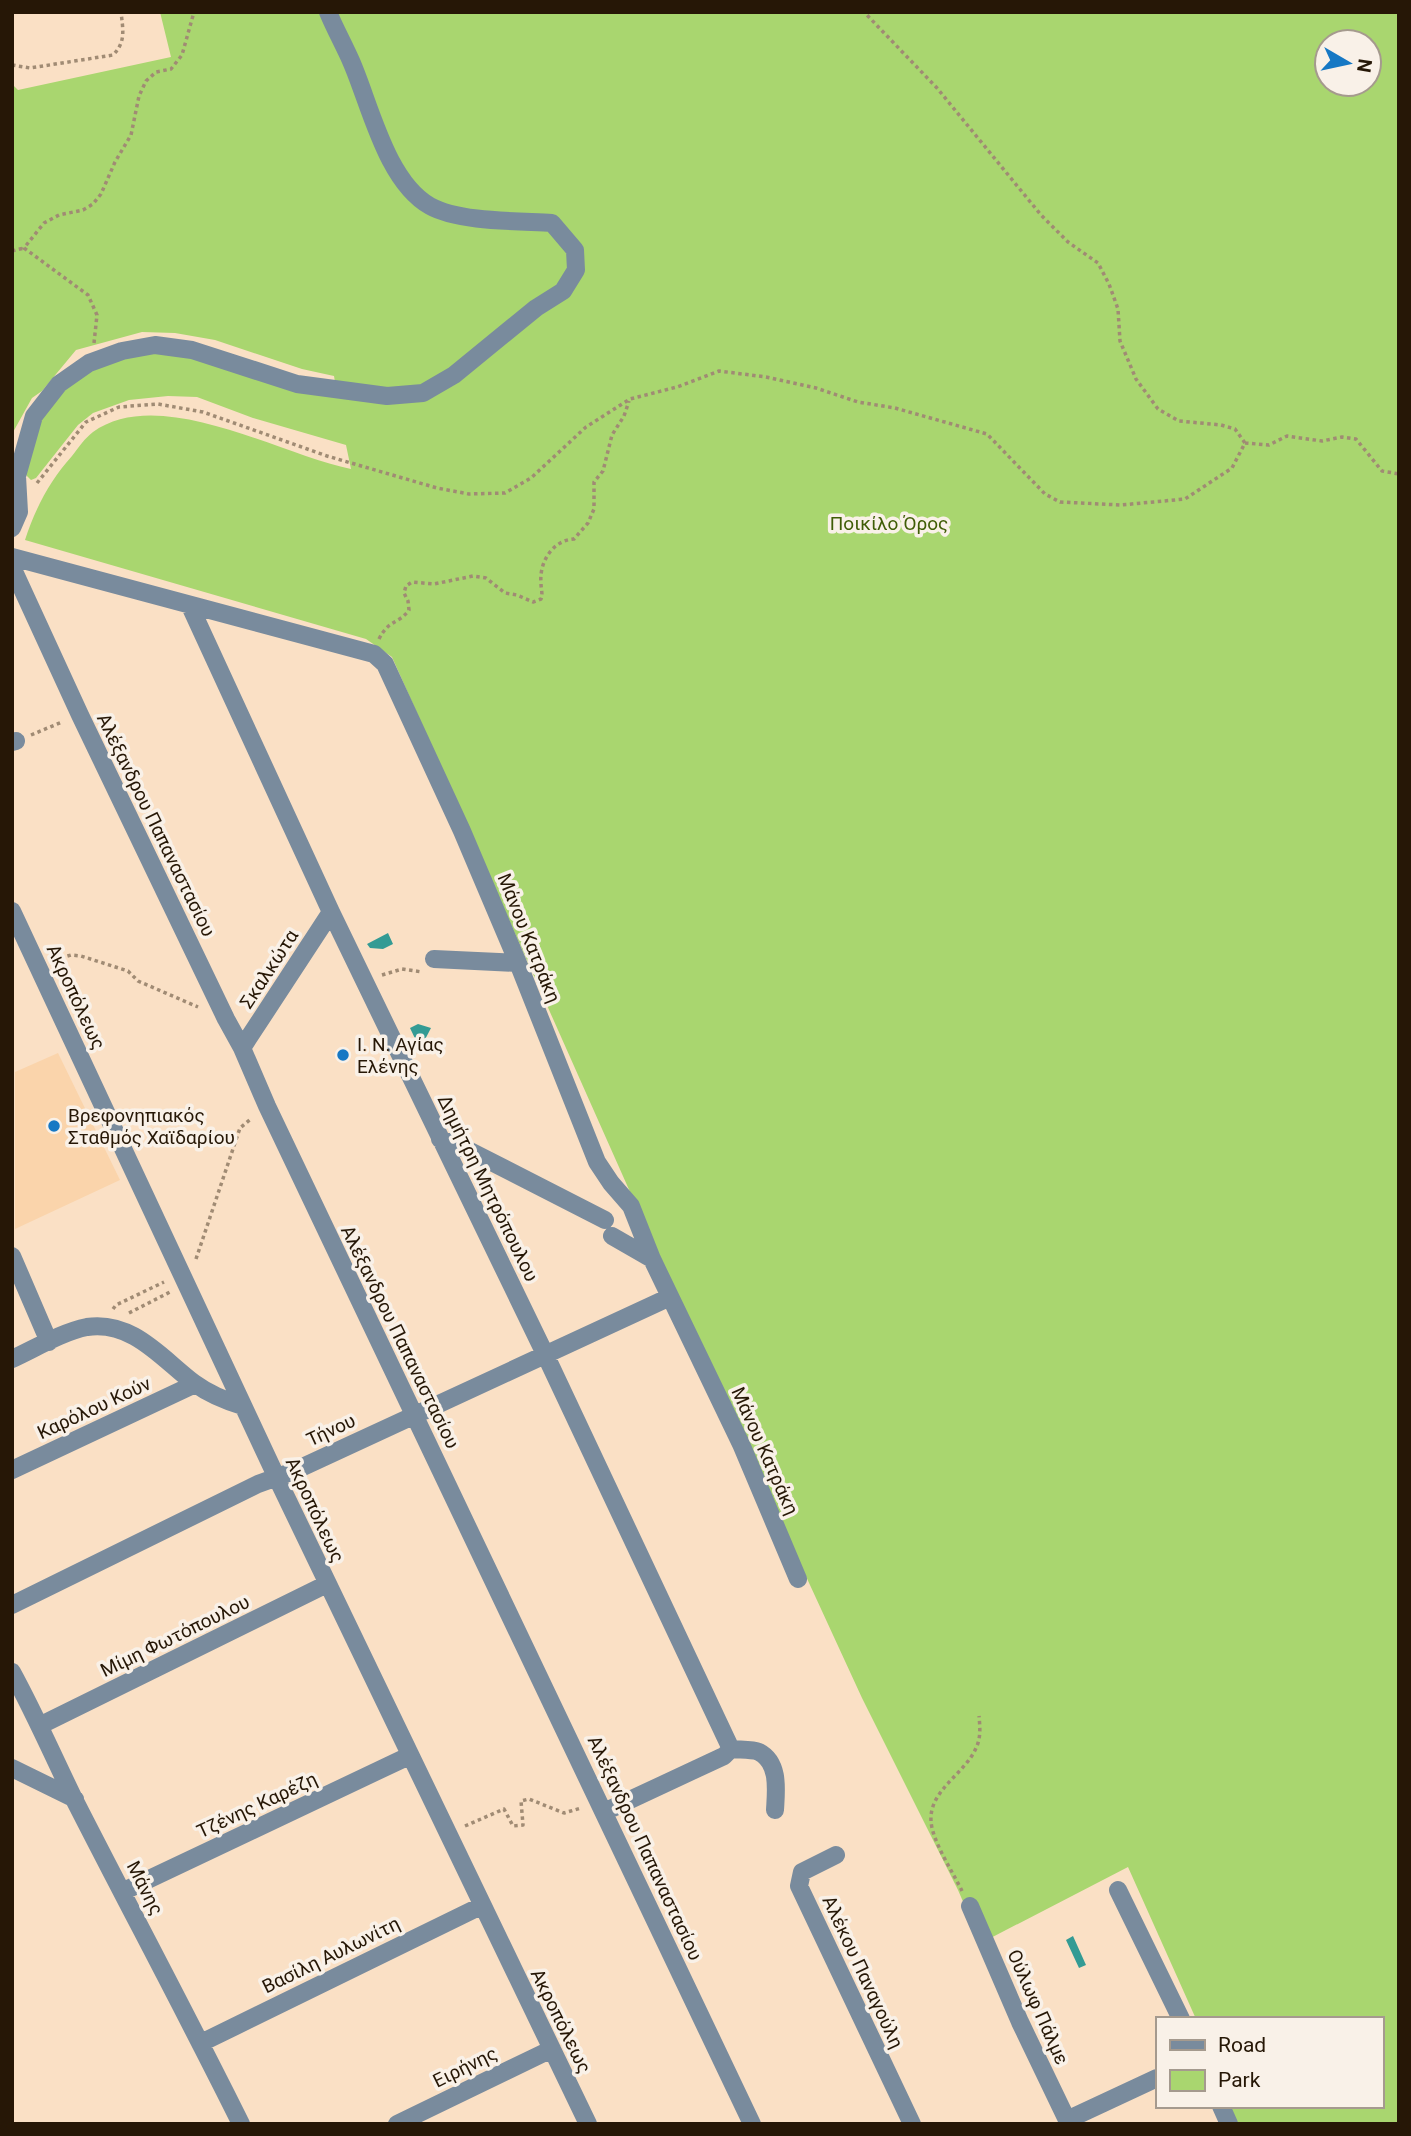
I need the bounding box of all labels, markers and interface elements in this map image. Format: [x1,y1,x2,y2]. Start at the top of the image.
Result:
north arrow [1313,28,1383,98]
text: N [1352,57,1377,74]
park label: Ποικίλο Όρος [830,512,948,535]
street label: Αλέξανδρου Παπαναστασίου [92,710,220,940]
street label: Μάνου Κατράκη [493,870,565,1006]
street label: Σκαλκώτα [235,925,303,1013]
street label: Ακροπόλεως [42,941,110,1053]
place label: Ι. Ν. Αγίας Ελένης [357,1033,444,1078]
marker: Ι. Ν. Αγίας Ελένης [335,1047,351,1063]
street label: Δημήτρη Μητρόπουλου [433,1091,543,1285]
place label: Βρεφονηπιακός Σταθμός Χαϊδαρίου [68,1104,235,1149]
marker: Βρεφονηπιακός Σταθμός Χαϊδαρίου [46,1118,62,1134]
street label: Αλέξανδρου Παπαναστασίου [336,1222,464,1452]
street label: Καρόλου Κούν [34,1372,154,1444]
street label: Μάνου Κατράκη [727,1384,803,1518]
street label: Τήνου [303,1409,359,1451]
street label: Ακροπόλεως [281,1454,349,1566]
street label: Μίμη Φωτόπουλου [97,1590,253,1682]
street label: Αλέξανδρου Παπαναστασίου [583,1732,707,1964]
street label: Τζένης Καρέζη [193,1767,321,1843]
street label: Μάνης [122,1857,168,1919]
street label: Αλέκου Παναγούλη [818,1892,908,2052]
street label: Βασίλη Αυλωνίτη [258,1912,404,1998]
street label: Ούλωφ Πάλμε [1002,1946,1074,2068]
street label: Ακροπόλεως [526,1965,596,2077]
legend [1156,2017,1383,2108]
text: Road [1218,2033,1266,2057]
street label: Ειρήνης [429,2042,501,2092]
text: Park [1218,2068,1261,2092]

